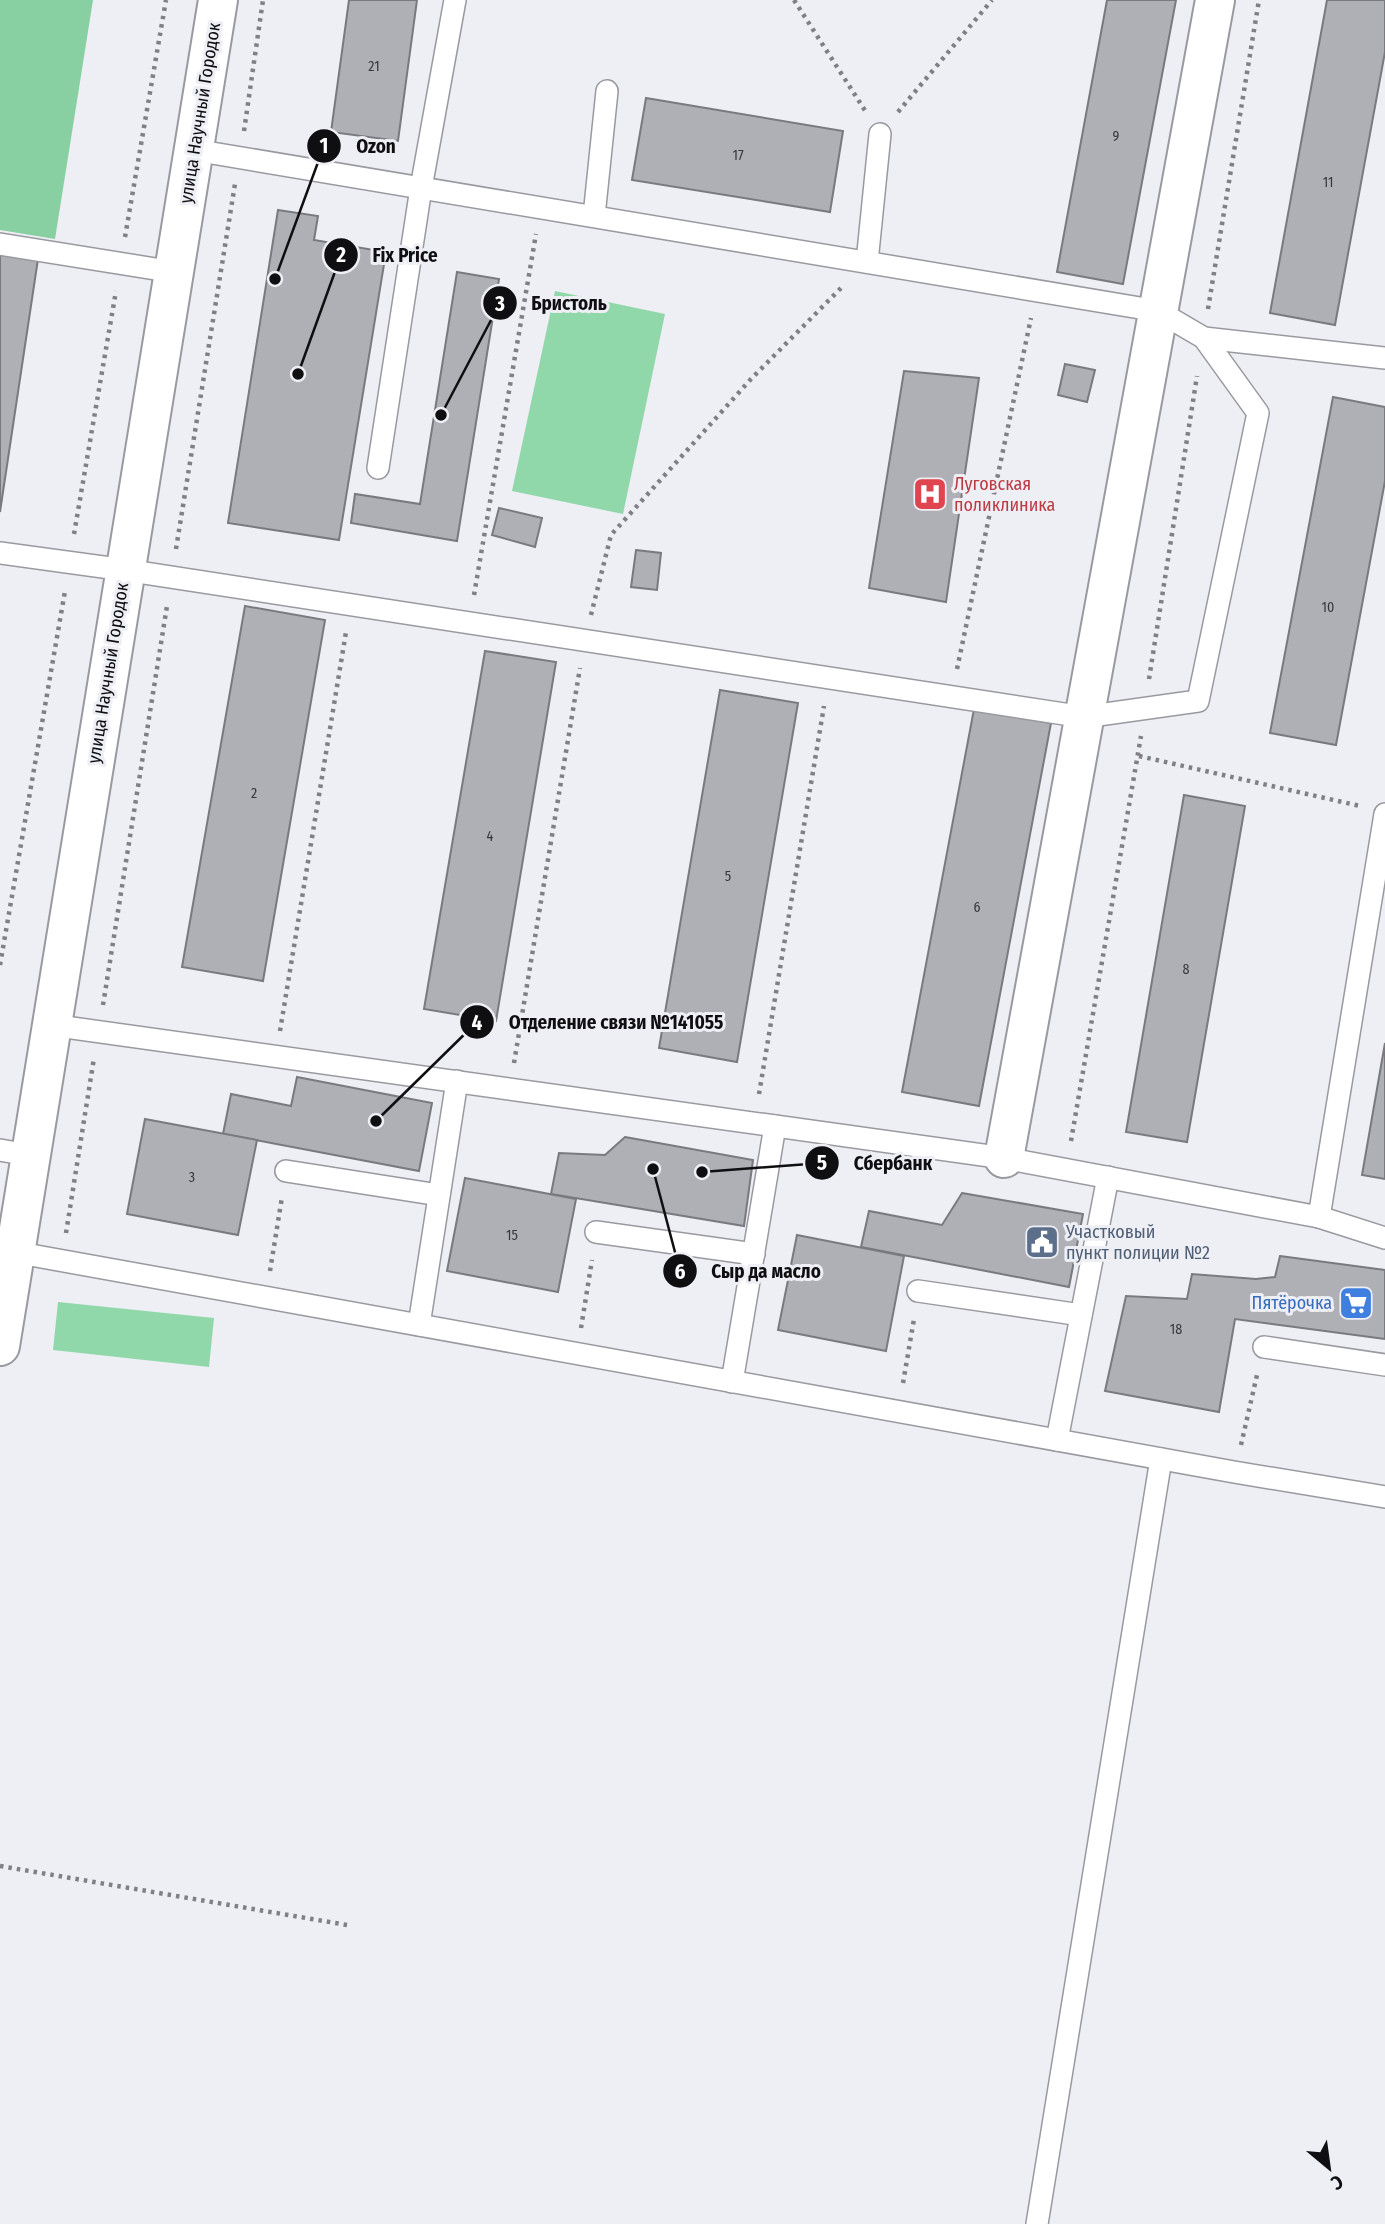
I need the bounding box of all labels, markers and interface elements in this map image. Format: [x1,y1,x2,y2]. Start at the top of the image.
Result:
street label: улица Научный Городок [175,20,225,205]
house number: 21 [368,58,380,75]
callout: Ozon [307,126,410,166]
house number: 9 [1113,128,1120,145]
text: 1 [320,133,328,159]
text: Ozon [356,135,396,158]
house number: 17 [732,147,744,164]
house number: 11 [1323,174,1333,191]
callout: Fix Price [323,235,451,275]
text: 2 [335,242,346,268]
text: Fix Price [372,244,438,267]
callout: Бристоль [482,283,621,323]
text: 3 [494,291,505,317]
text: Бристоль [531,292,607,315]
place label: Луговская поликлиника [954,473,1056,516]
hospital icon: Луговская поликлиника [911,475,949,513]
street label: улица Научный Городок [83,580,133,765]
house number: 10 [1322,599,1334,616]
house number: 2 [251,785,257,802]
house number: 4 [487,828,494,845]
house number: 5 [725,868,731,885]
house number: 6 [974,899,981,916]
house number: 8 [1183,961,1190,978]
callout: Отделение связи №141055 [459,1002,737,1042]
text: 4 [472,1010,483,1036]
text: Отделение связи №141055 [509,1011,723,1034]
callout: Сбербанк [804,1143,946,1183]
text: 5 [817,1150,827,1176]
text: Сбербанк [854,1152,933,1175]
house number: 3 [189,1169,195,1186]
place label: Участковый пункт полиции №2 [1065,1221,1210,1264]
public building icon: Участковый пункт полиции №2 [1023,1223,1061,1261]
house number: 15 [506,1227,518,1244]
callout: Сыр да масло [663,1251,835,1291]
text: 6 [675,1259,686,1285]
text: Сыр да масло [711,1260,821,1283]
supermarket icon: Пятёрочка [1337,1284,1375,1322]
place label: Пятёрочка [1252,1292,1332,1314]
house number: 18 [1170,1321,1182,1338]
north arrow [1294,2133,1364,2203]
text: С [1327,2170,1347,2195]

